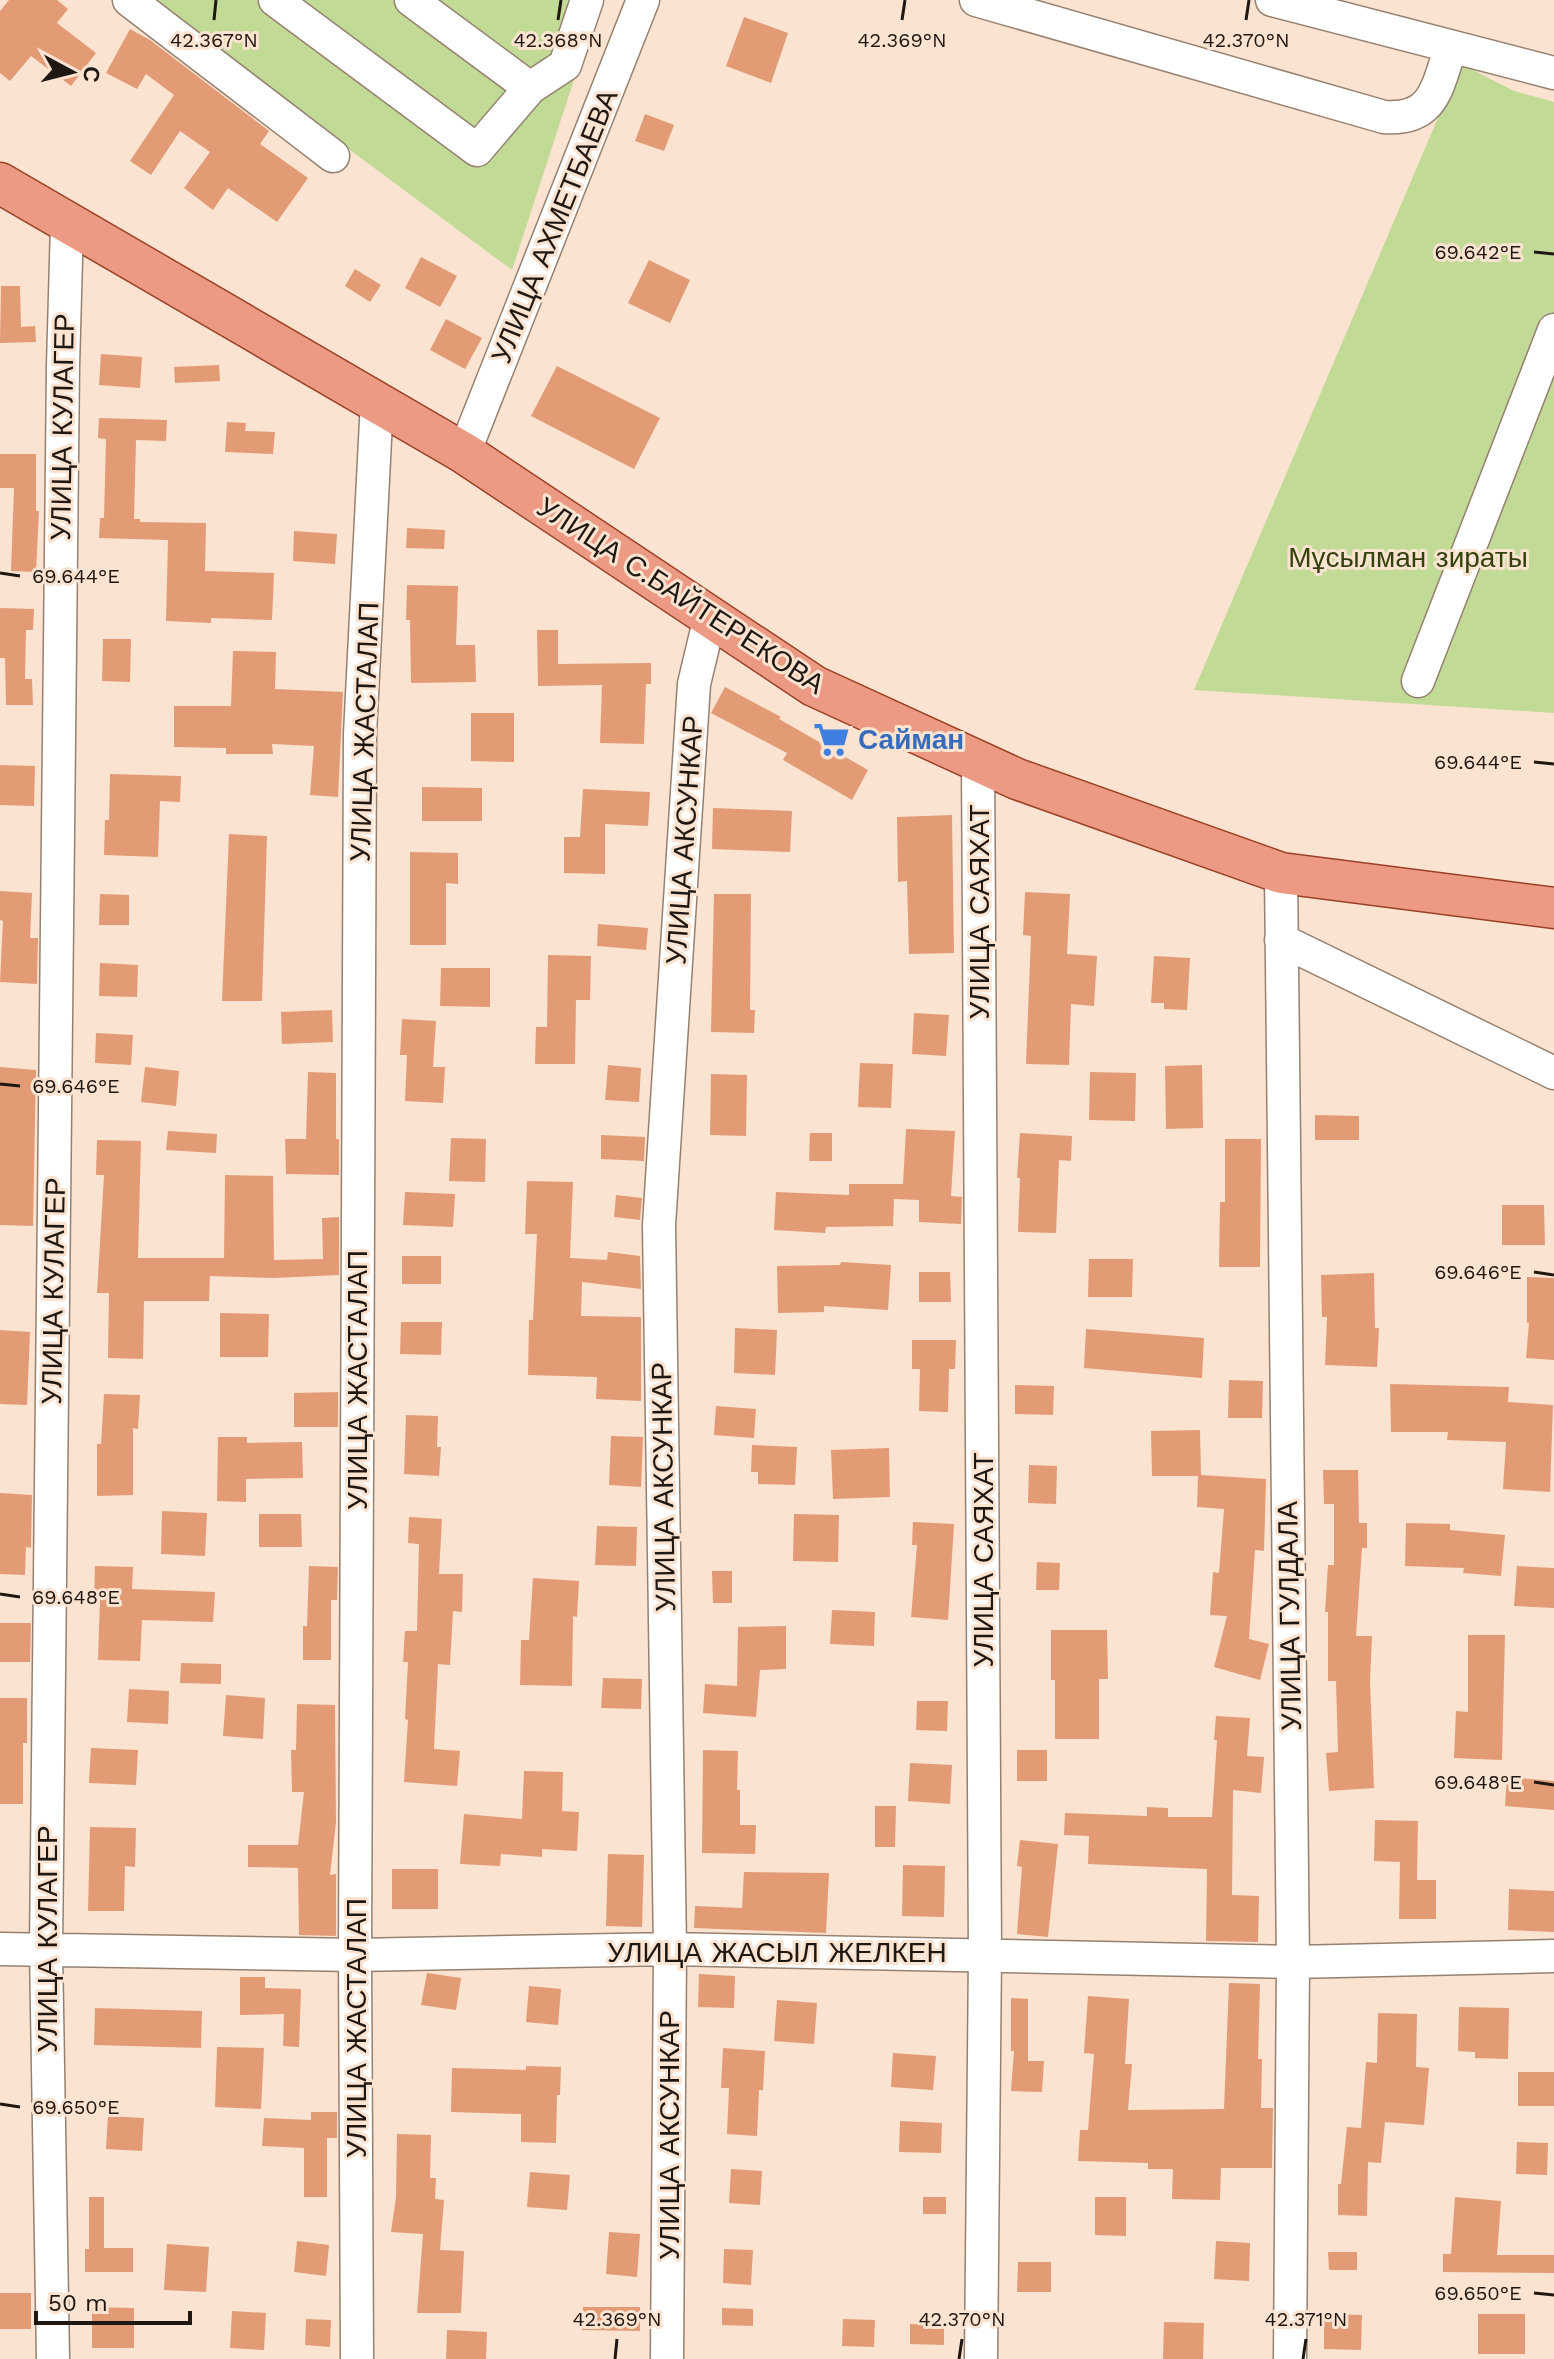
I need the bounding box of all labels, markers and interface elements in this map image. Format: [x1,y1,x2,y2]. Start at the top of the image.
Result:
text: 42.367°N [170,28,258,52]
text: 42.368°N [513,28,603,52]
text: 42.369°N [857,28,947,52]
text: 42.370°N [1202,28,1290,52]
north arrow [32,32,112,112]
text: С [78,65,105,84]
street label: УЛИЦА АХМЕТБАЕВА [484,84,625,368]
text: 69.642°E [1434,240,1522,264]
street label: УЛИЦА КУЛАГЕР [44,313,81,541]
street label: УЛИЦА С.БАЙТЕРЕКОВА [531,490,831,701]
park label: Мұсылман зираты [1288,541,1528,574]
text: 69.644°E [32,564,120,588]
street label: УЛИЦА ЖАСТАЛАП [343,602,386,862]
street label: УЛИЦА АКСУНКАР [659,714,710,966]
supermarket icon: Сайман [813,720,851,758]
place label: Сайман [858,723,964,756]
text: 69.644°E [1434,750,1522,774]
street label: УЛИЦА САЯХАТ [963,804,996,1020]
text: 69.646°E [32,1074,120,1098]
street label: УЛИЦА КУЛАГЕР [35,1177,72,1405]
street label: УЛИЦА ЖАСТАЛАП [341,1250,374,1510]
text: 69.646°E [1434,1260,1522,1284]
street label: УЛИЦА АКСУНКАР [645,1362,682,1612]
street label: УЛИЦА САЯХАТ [967,1452,1000,1668]
street label: УЛИЦА ГУЛДАЛА [1271,1500,1308,1731]
text: 69.648°E [32,1585,120,1609]
text: 69.648°E [1434,1770,1522,1794]
street label: УЛИЦА КУЛАГЕР [31,1825,64,2053]
street label: УЛИЦА ЖАСТАЛАП [340,1898,373,2158]
street label: УЛИЦА ЖАСЫЛ ЖЕЛКЕН [607,1936,947,1969]
street label: УЛИЦА АКСУНКАР [653,2010,686,2260]
text: 69.650°E [32,2095,120,2119]
scale bar [36,2275,190,2325]
text: 69.650°E [1434,2281,1522,2305]
text: 50 m [48,2289,108,2317]
text: 42.369°N [572,2307,662,2331]
text: 42.370°N [918,2307,1006,2331]
text: 42.371°N [1265,2307,1347,2331]

